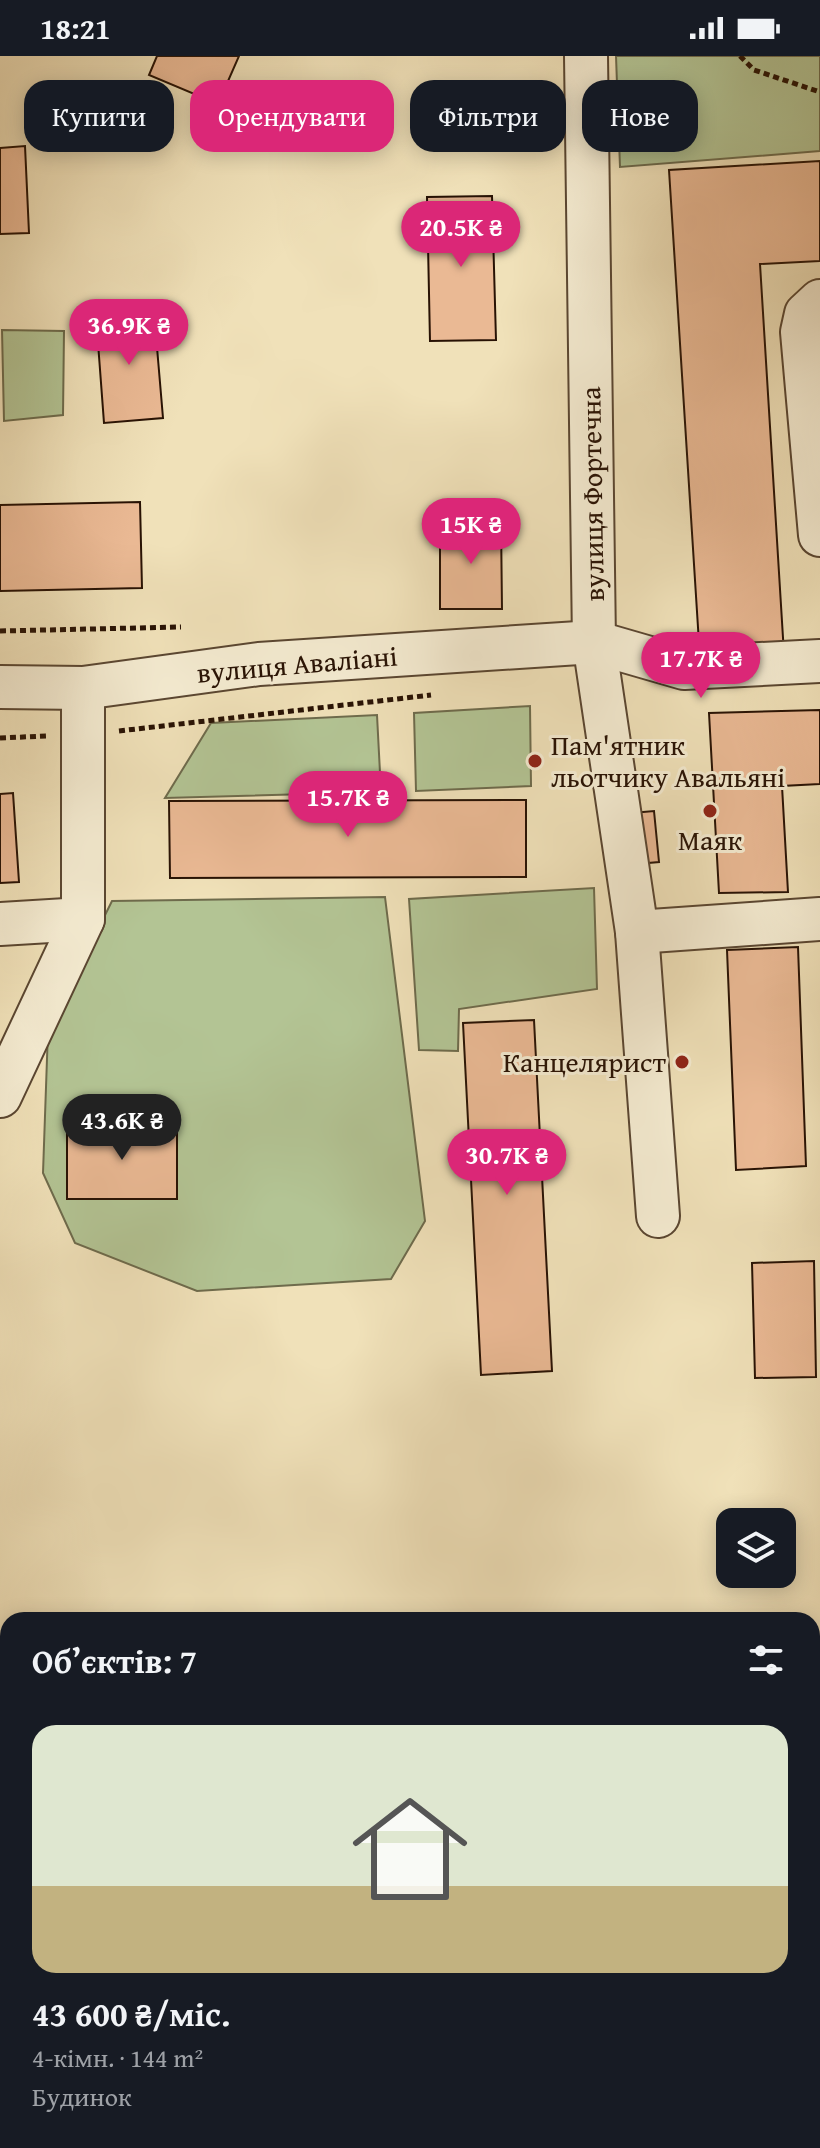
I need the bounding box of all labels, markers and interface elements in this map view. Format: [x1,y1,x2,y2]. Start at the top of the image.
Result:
text: 18:21 [40,6,111,50]
chip: Купити [24,80,174,152]
chip: Орендувати [190,80,394,152]
chip: Фільтри [410,80,566,152]
chip: Нове [582,80,698,152]
pin: 20.5K ₴ [387,201,535,269]
text: 20.5K ₴ [419,207,503,246]
pin: 36.9K ₴ [55,299,203,367]
text: 36.9K ₴ [87,305,171,344]
street label: вулиця Фортечна [569,385,614,602]
pin: 15K ₴ [415,498,527,566]
text: 15K ₴ [440,504,502,543]
pin: 17.7K ₴ [627,632,775,700]
street label: вулиця Аваліані [195,634,399,693]
text: 17.7K ₴ [659,638,743,677]
place label: Пам'ятник льотчику Авальяні [551,724,785,797]
marker: Пам'ятник льотчику Авальяні [526,752,544,770]
pin: 15.7K ₴ [274,771,422,839]
text: 15.7K ₴ [306,777,390,816]
marker: Маяк [701,802,719,820]
place label: Маяк [678,819,742,860]
place label: Канцелярист [503,1041,666,1082]
marker: Канцелярист [673,1053,691,1071]
pin: 43.6K ₴ [48,1094,196,1162]
text: 43.6K ₴ [80,1100,164,1139]
pin: 30.7K ₴ [433,1129,581,1197]
text: 30.7K ₴ [465,1135,549,1174]
map controls [716,1508,796,1588]
button: layers [716,1508,796,1588]
text: Об’єктів: 7 [32,1636,197,1685]
icon: filters [744,1638,788,1682]
icon: home [338,1777,482,1921]
text: 43 600 ₴/міс. [32,1989,230,2038]
text: 4-кімн. · 144 m² [32,2038,203,2077]
text: Будинок [32,2077,132,2116]

